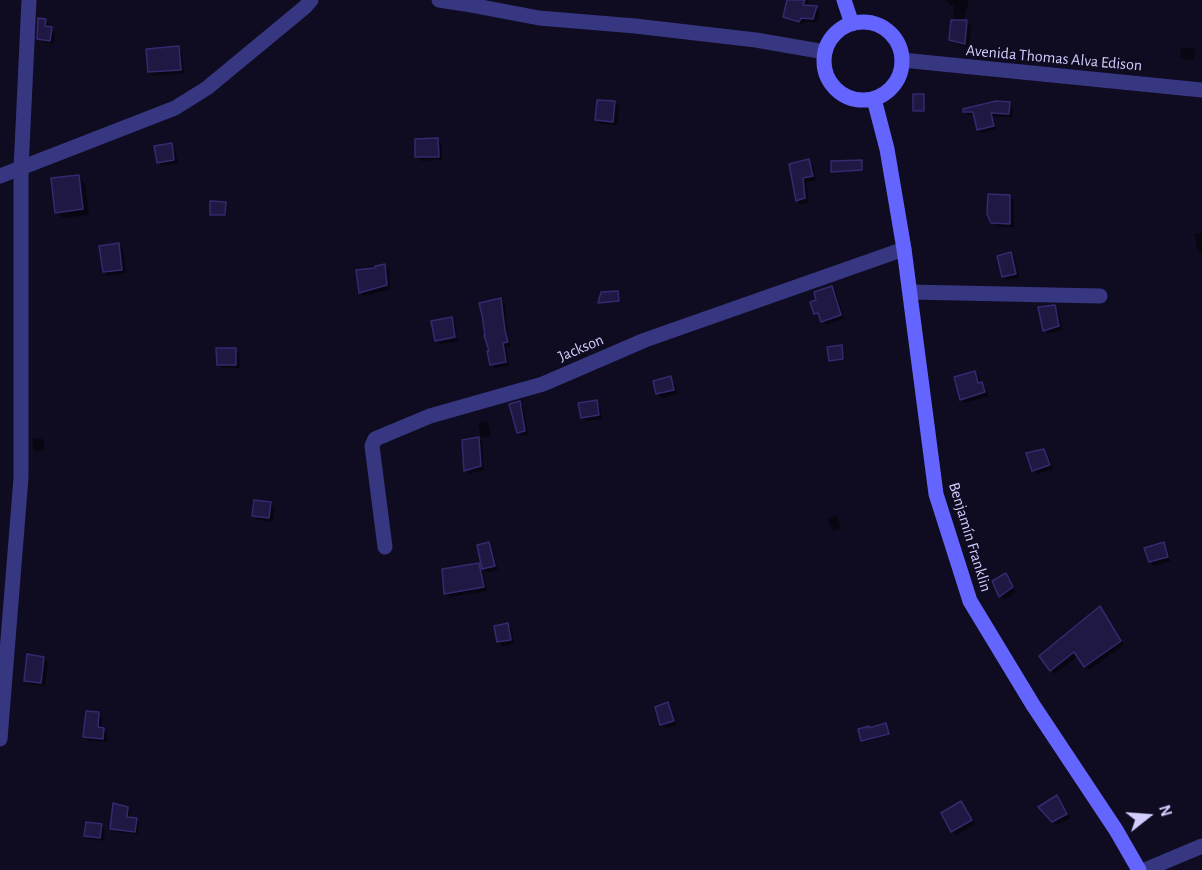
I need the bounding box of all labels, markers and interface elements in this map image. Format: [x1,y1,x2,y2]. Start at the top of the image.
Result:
street label: Avenida Thomas Alva Edison [965,41,1143,75]
street label: Jackson [555,330,607,366]
street label: Benjamín Franklin [944,480,996,594]
north arrow [1118,786,1178,846]
text: N [1156,803,1174,818]

